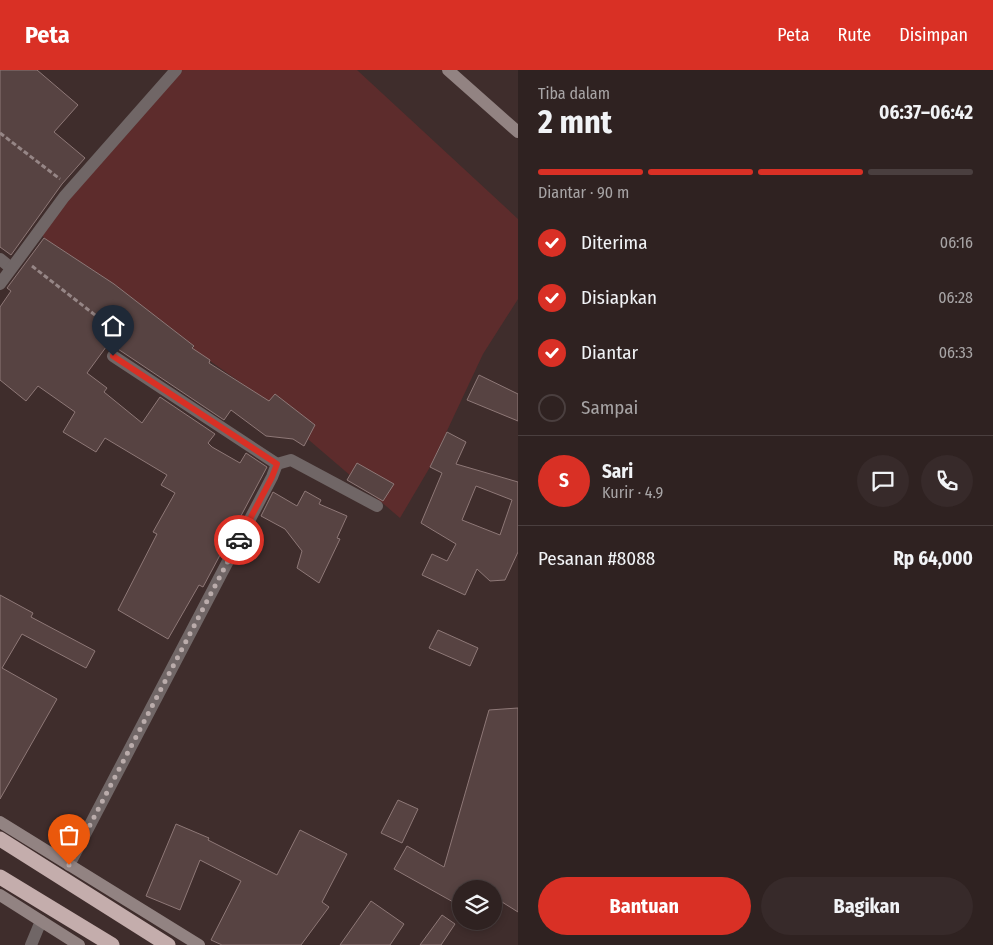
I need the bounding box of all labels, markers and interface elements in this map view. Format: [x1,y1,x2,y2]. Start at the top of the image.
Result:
text: Peta [25,21,70,49]
text: Peta [777,24,809,46]
text: Rute [837,24,871,46]
text: Disimpan [899,24,968,46]
text: Tiba dalam [538,84,610,103]
text: 06:37–06:42 [879,101,973,124]
text: 2 mnt [538,103,612,141]
text: Diantar · 90 m [538,183,629,202]
icon: check [538,229,566,257]
text: Diterima [581,231,647,254]
text: 06:16 [940,233,973,252]
icon: check [538,284,566,312]
text: Disiapkan [581,286,657,309]
text: 06:28 [938,288,973,307]
pin [92,305,134,356]
icon: home [99,312,127,340]
icon: check [538,339,566,367]
text: Diantar [581,341,638,364]
text: 06:33 [939,343,973,362]
text: Sampai [581,396,638,419]
button: chat [857,455,909,507]
button: phone [921,455,973,507]
text: Sari [602,460,633,483]
text: S [559,469,569,492]
text: Kurir · 4.9 [602,483,663,502]
courier [214,515,264,565]
icon: car [225,526,253,554]
text: Pesanan #8088 [538,547,655,570]
text: Rp 64,000 [893,547,973,570]
pin [48,814,90,865]
icon: bag [55,821,83,849]
button: Bantuan [538,877,751,935]
button: Bagikan [761,877,973,935]
map controls [452,880,502,930]
button: layers [452,880,502,930]

